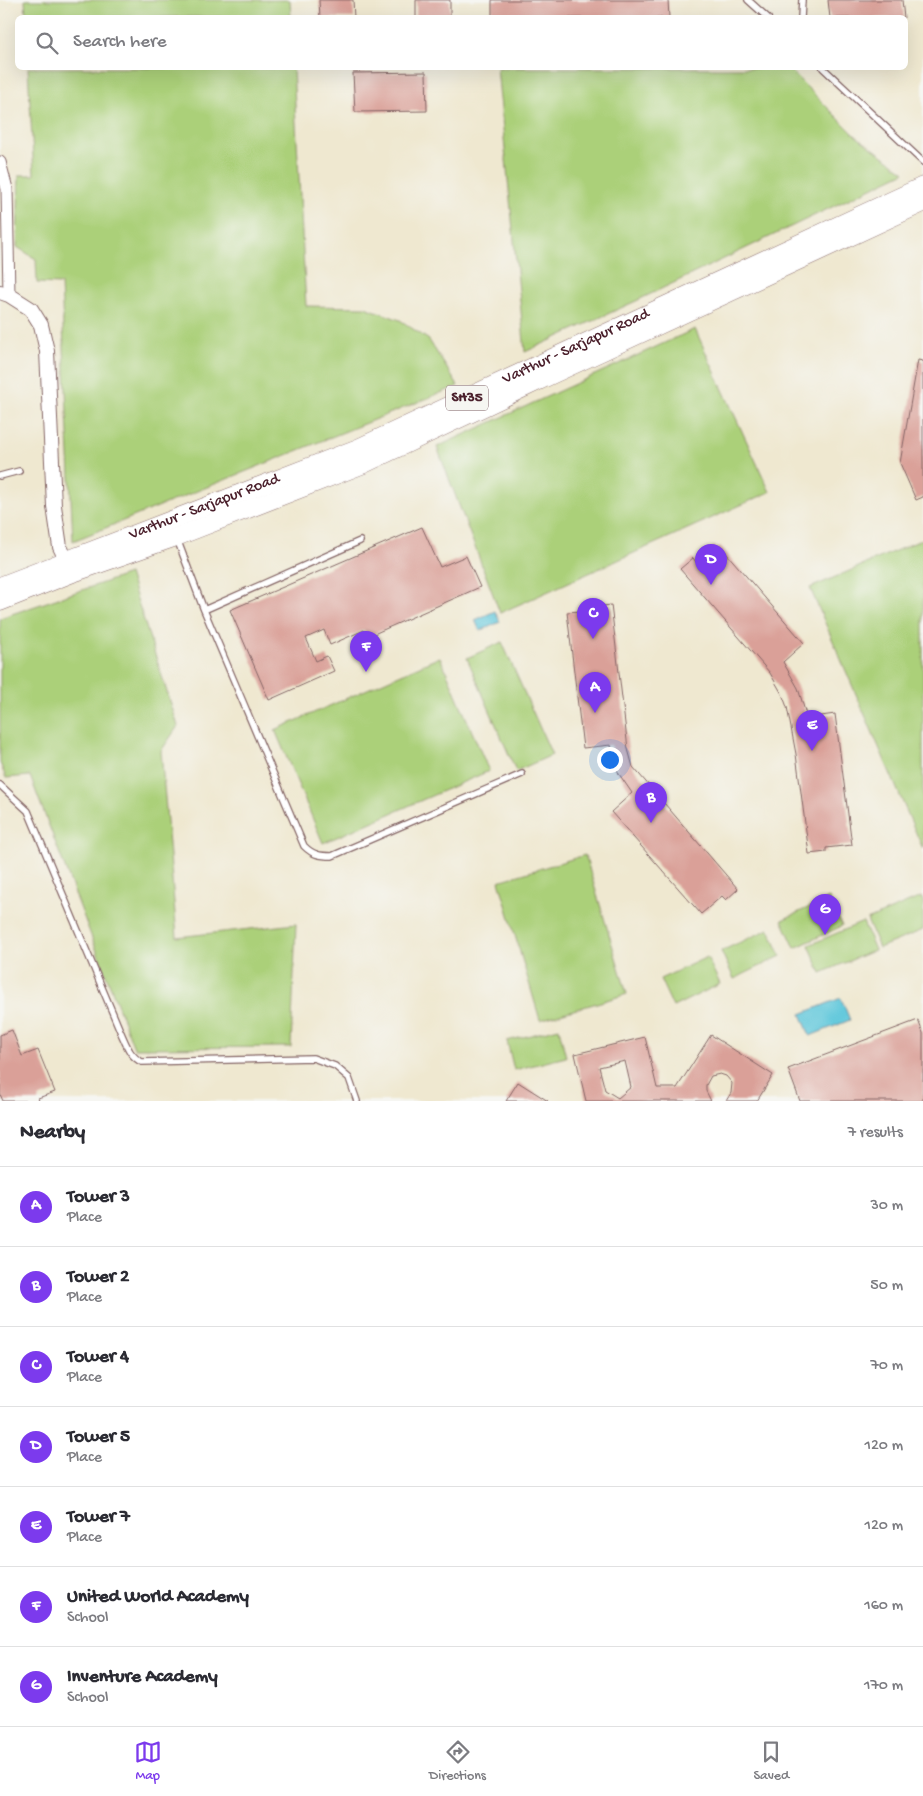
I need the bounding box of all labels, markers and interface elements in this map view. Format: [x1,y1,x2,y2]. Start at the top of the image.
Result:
search box [15,15,908,70]
icon: search [33,29,61,57]
text: Search here [73,31,167,54]
street label: Varthur - Sarjapur Road [499,304,654,390]
road number: SH35 [446,386,488,410]
street label: Varthur - Sarjapur Road [125,469,284,545]
pin: D [695,544,727,585]
pin: C [577,598,609,639]
pin: F [350,631,382,672]
pin: A [579,672,611,713]
pin: E [796,710,828,751]
your location [597,747,623,773]
pin: B [635,782,667,823]
pin: G [809,894,841,935]
text: Nearby [20,1121,85,1146]
text: 7 results [848,1124,903,1143]
text: Tower 3 [67,1186,130,1209]
text: A [31,1197,41,1216]
text: 30 m [870,1197,903,1216]
text: Place [67,1209,102,1228]
text: Tower 2 [67,1266,129,1289]
text: B [32,1277,40,1296]
text: 50 m [870,1277,903,1296]
text: Place [67,1289,102,1308]
text: Tower 4 [67,1346,129,1369]
text: C [32,1357,40,1376]
text: 70 m [870,1357,903,1376]
text: Place [67,1369,102,1388]
text: Tower 5 [67,1426,130,1449]
text: D [31,1437,41,1456]
text: 120 m [864,1437,903,1456]
text: Place [67,1449,102,1468]
text: Tower 7 [67,1506,130,1529]
text: E [31,1517,41,1536]
text: 120 m [864,1517,903,1536]
text: Place [67,1529,102,1548]
text: United World Academy [67,1586,249,1609]
text: F [32,1597,40,1616]
text: 160 m [864,1597,903,1616]
text: School [67,1609,109,1628]
text: Inventure Academy [67,1666,218,1689]
text: G [31,1677,41,1696]
text: 170 m [864,1677,903,1696]
text: School [67,1689,109,1708]
tab: Map [134,1738,162,1785]
tab: Directions [429,1738,486,1785]
tab: Saved [753,1738,789,1785]

